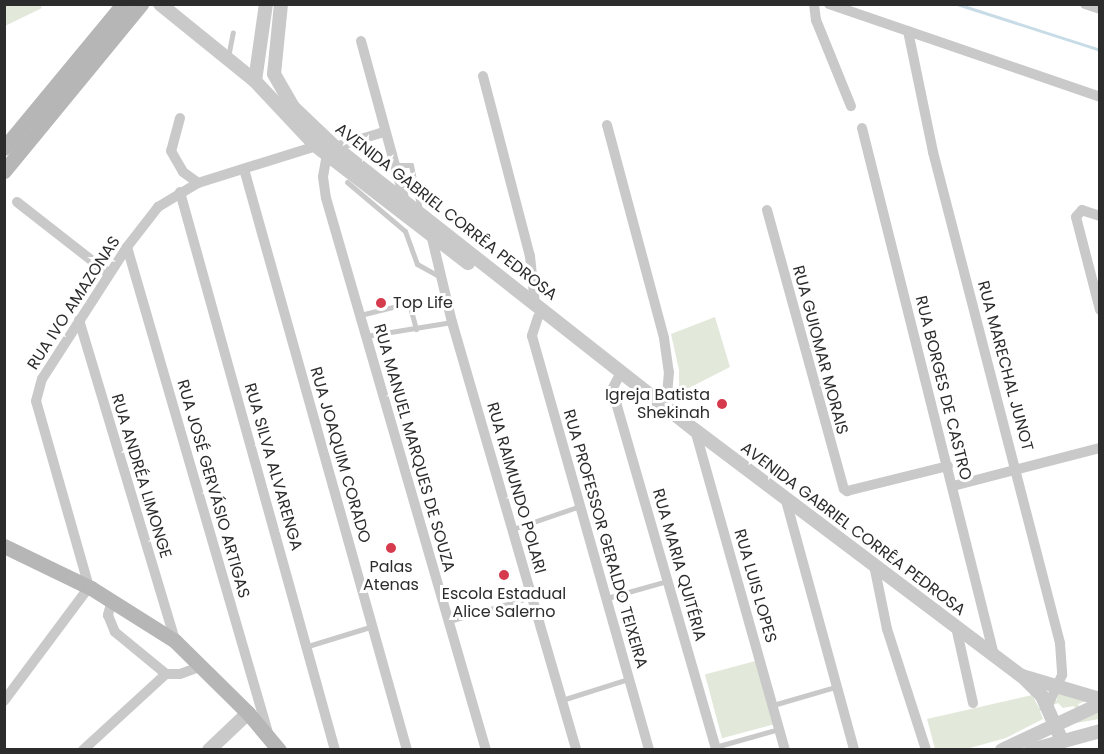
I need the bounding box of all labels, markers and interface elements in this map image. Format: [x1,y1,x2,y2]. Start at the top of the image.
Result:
street label: AVENIDA GABRIEL CORRÊA PEDROSA [331,119,561,305]
street label: RUA IVO AMAZONAS [24,233,124,373]
street label: RUA GUIOMAR MORAIS [788,263,852,437]
street label: RUA MARECHAL JUNOT [973,279,1037,453]
place label: Top Life [393,293,453,313]
street label: RUA BORGES DE CASTRO [911,294,975,482]
marker: Top Life [374,296,388,310]
street label: RUA MANUEL MARQUES DE SOUZA [369,322,459,574]
street label: RUA JOAQUIM CORADO [306,365,374,545]
street label: RUA JOSÉ GERVÁSIO ARTIGAS [173,378,253,600]
street label: RUA SILVA ALVARENGA [240,381,306,553]
place label: Igreja Batista Shekinah [605,385,710,423]
street label: RUA ANDRÉA LIMONGE [107,391,175,561]
marker: Igreja Batista Shekinah [715,397,729,411]
street label: RUA RAIMUNDO POLARI [482,400,550,576]
street label: RUA PROFESSOR GERALDO TEIXEIRA [559,407,651,671]
street label: AVENIDA GABRIEL CORRÊA PEDROSA [737,438,969,620]
street label: RUA MARIA QUITÉRIA [648,487,710,643]
street label: RUA LUIS LOPES [730,527,780,645]
marker: Palas Atenas [384,541,398,555]
place label: Palas Atenas [363,557,419,595]
marker: Escola Estadual Alice Salerno [497,568,511,582]
place label: Escola Estadual Alice Salerno [442,584,566,622]

